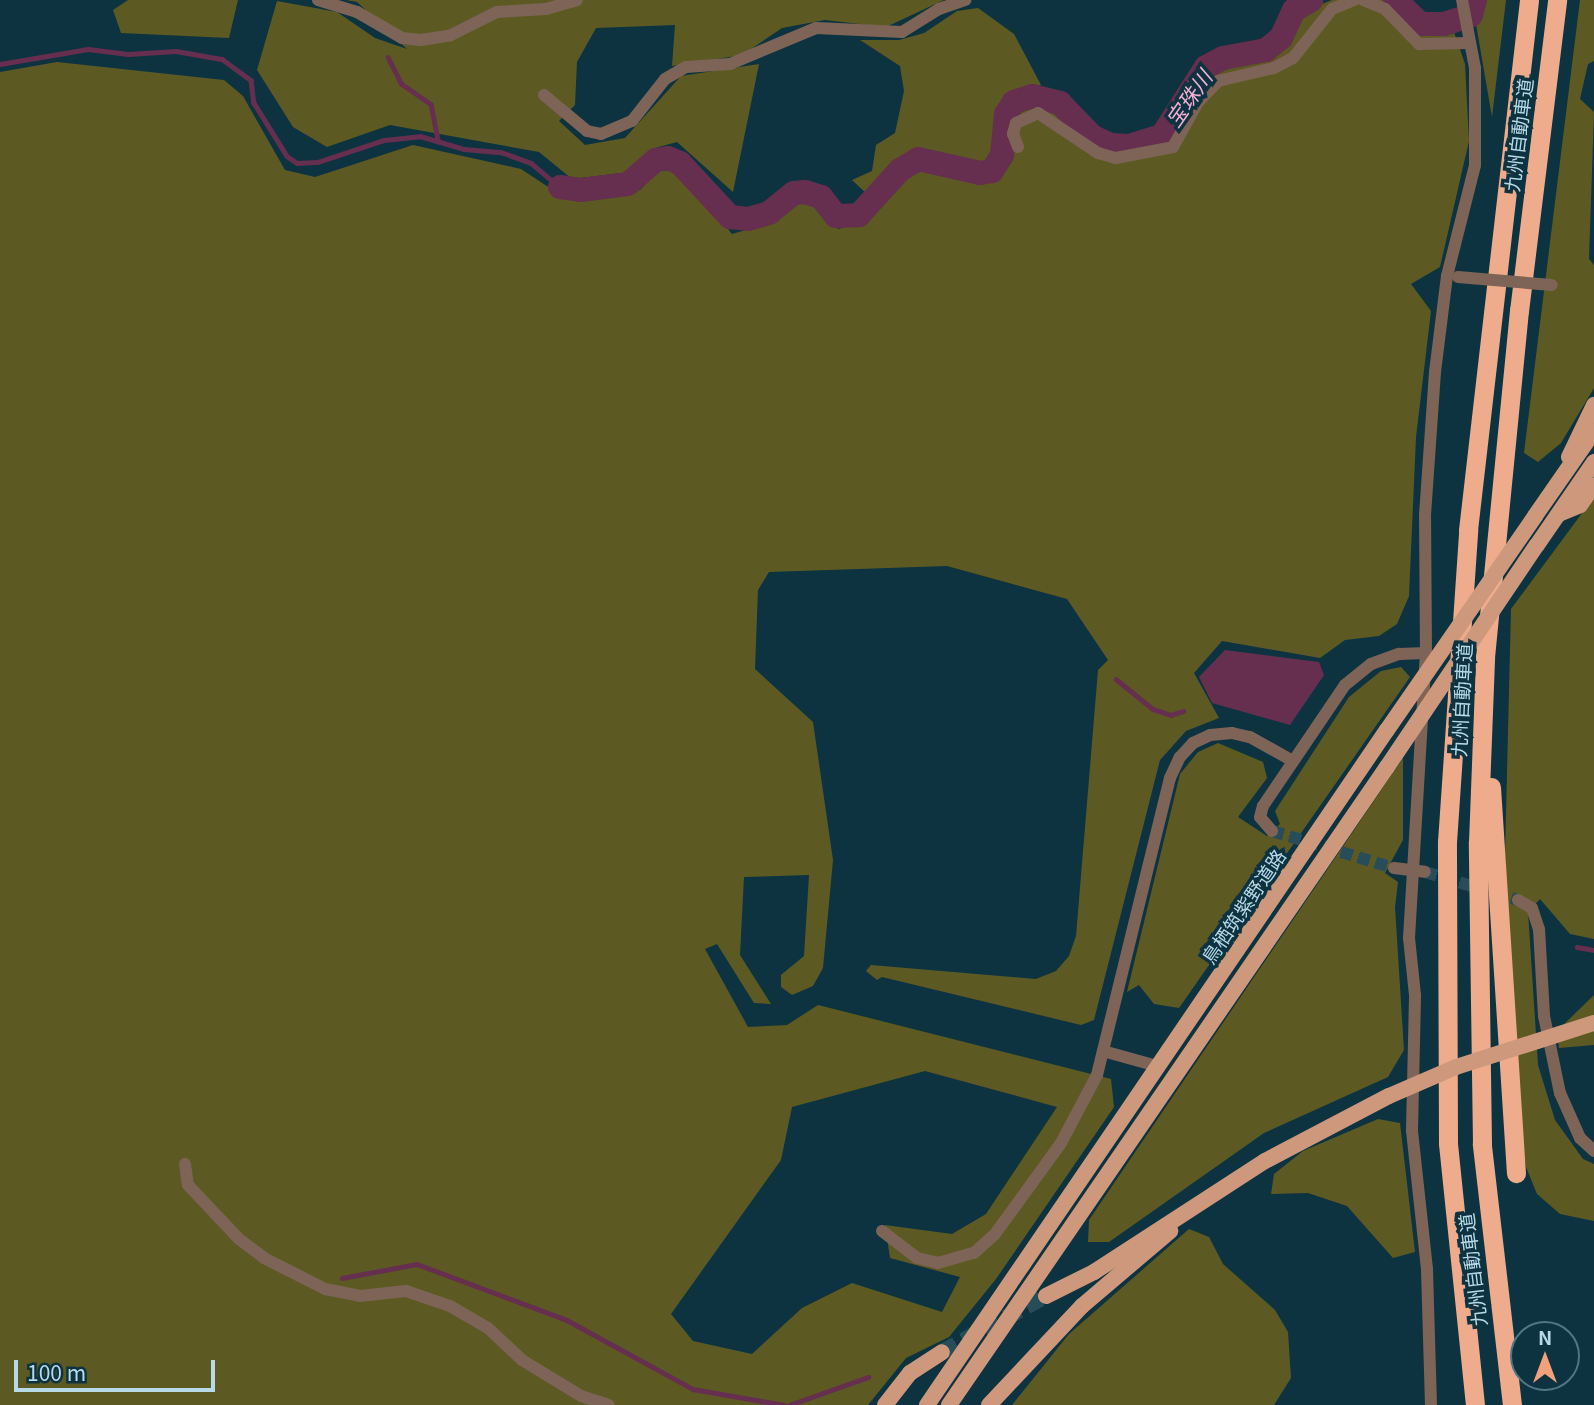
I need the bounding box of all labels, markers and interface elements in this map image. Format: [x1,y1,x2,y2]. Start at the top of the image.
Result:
water label: 宝珠川 [1160,65,1216,131]
street label: 九州自動車道 [1500,77,1536,193]
street label: 九州自動車道 [1447,642,1475,758]
street label: 鳥栖筑紫野道路 [1196,844,1290,968]
street label: 九州自動車道 [1454,1212,1490,1328]
north arrow [1510,1321,1580,1391]
text: N [1538,1323,1552,1350]
scale bar [18,1346,219,1390]
text: 100 m [27,1357,86,1387]

